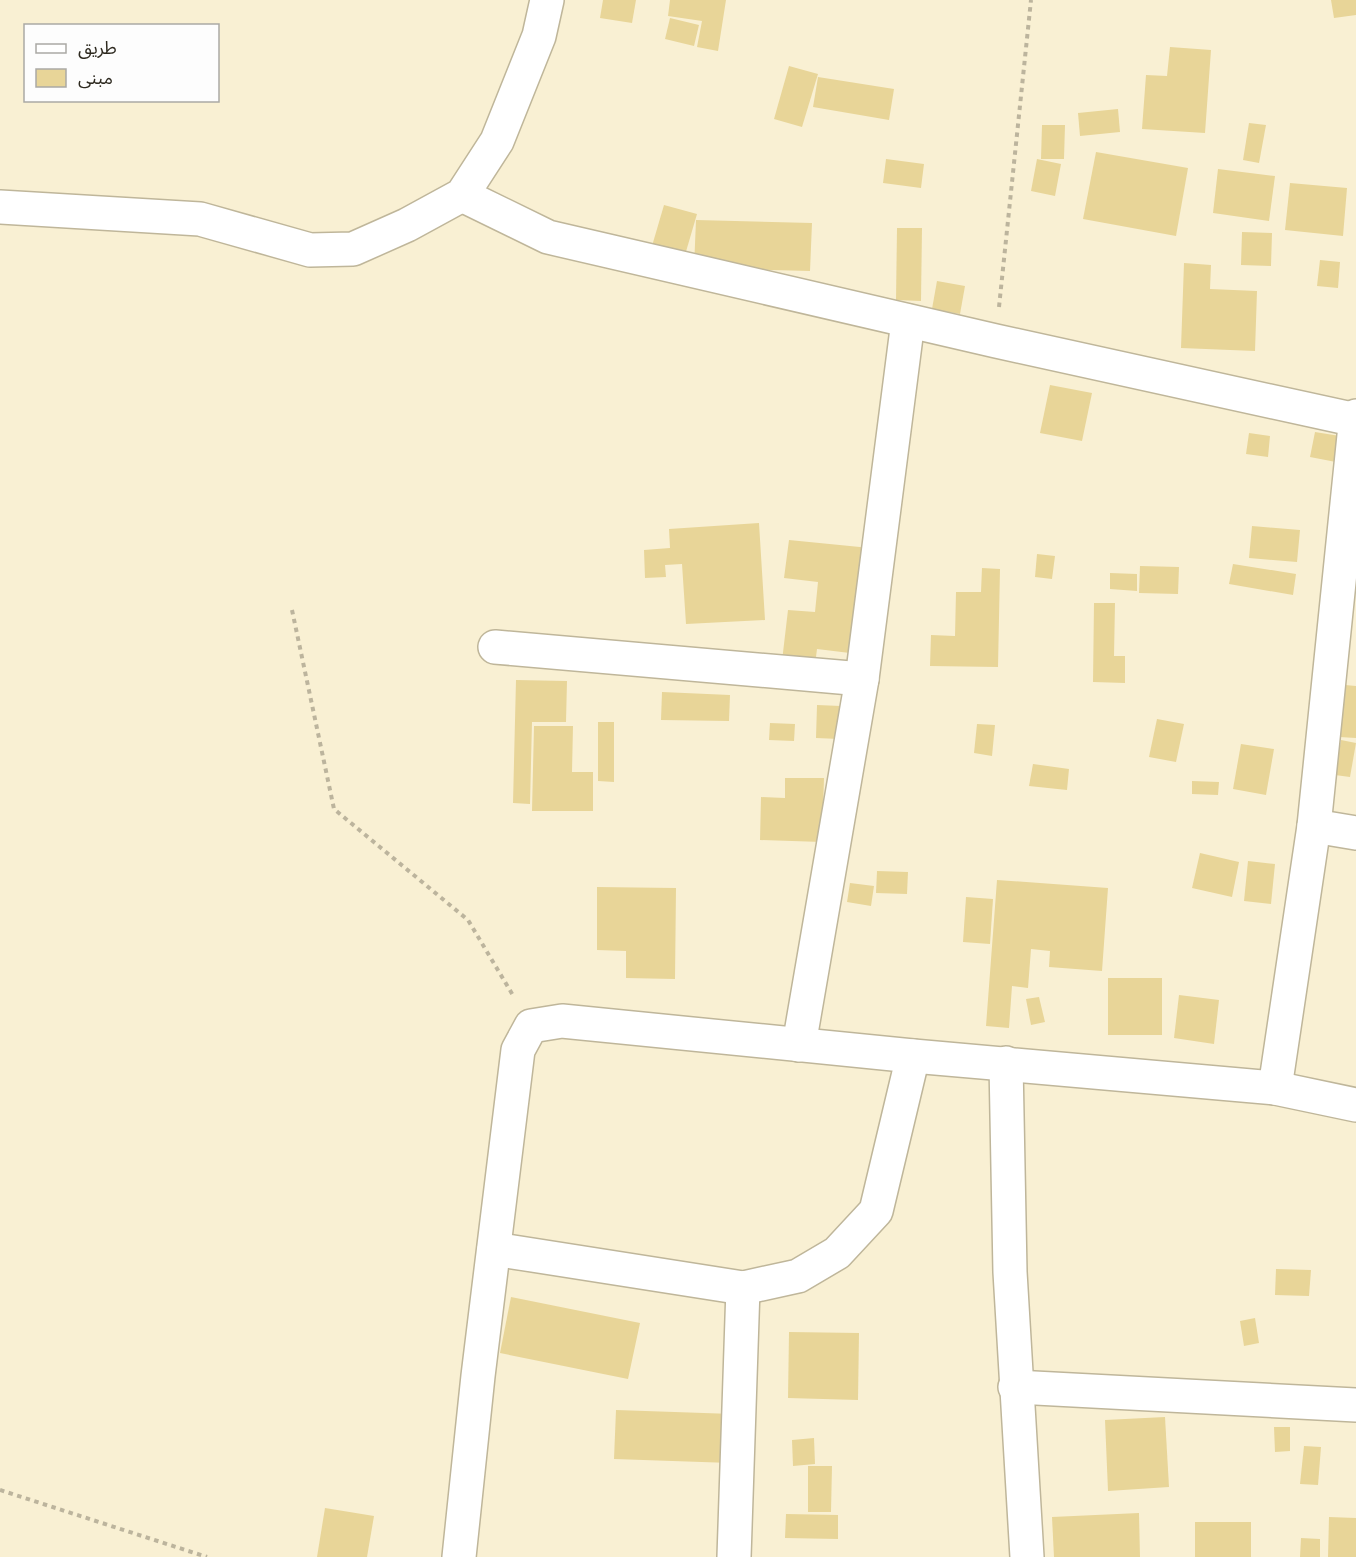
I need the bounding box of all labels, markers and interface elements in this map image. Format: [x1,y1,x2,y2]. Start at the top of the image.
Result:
legend [24,24,219,102]
text: طريق [78,37,117,59]
text: مبنى [78,67,113,89]

